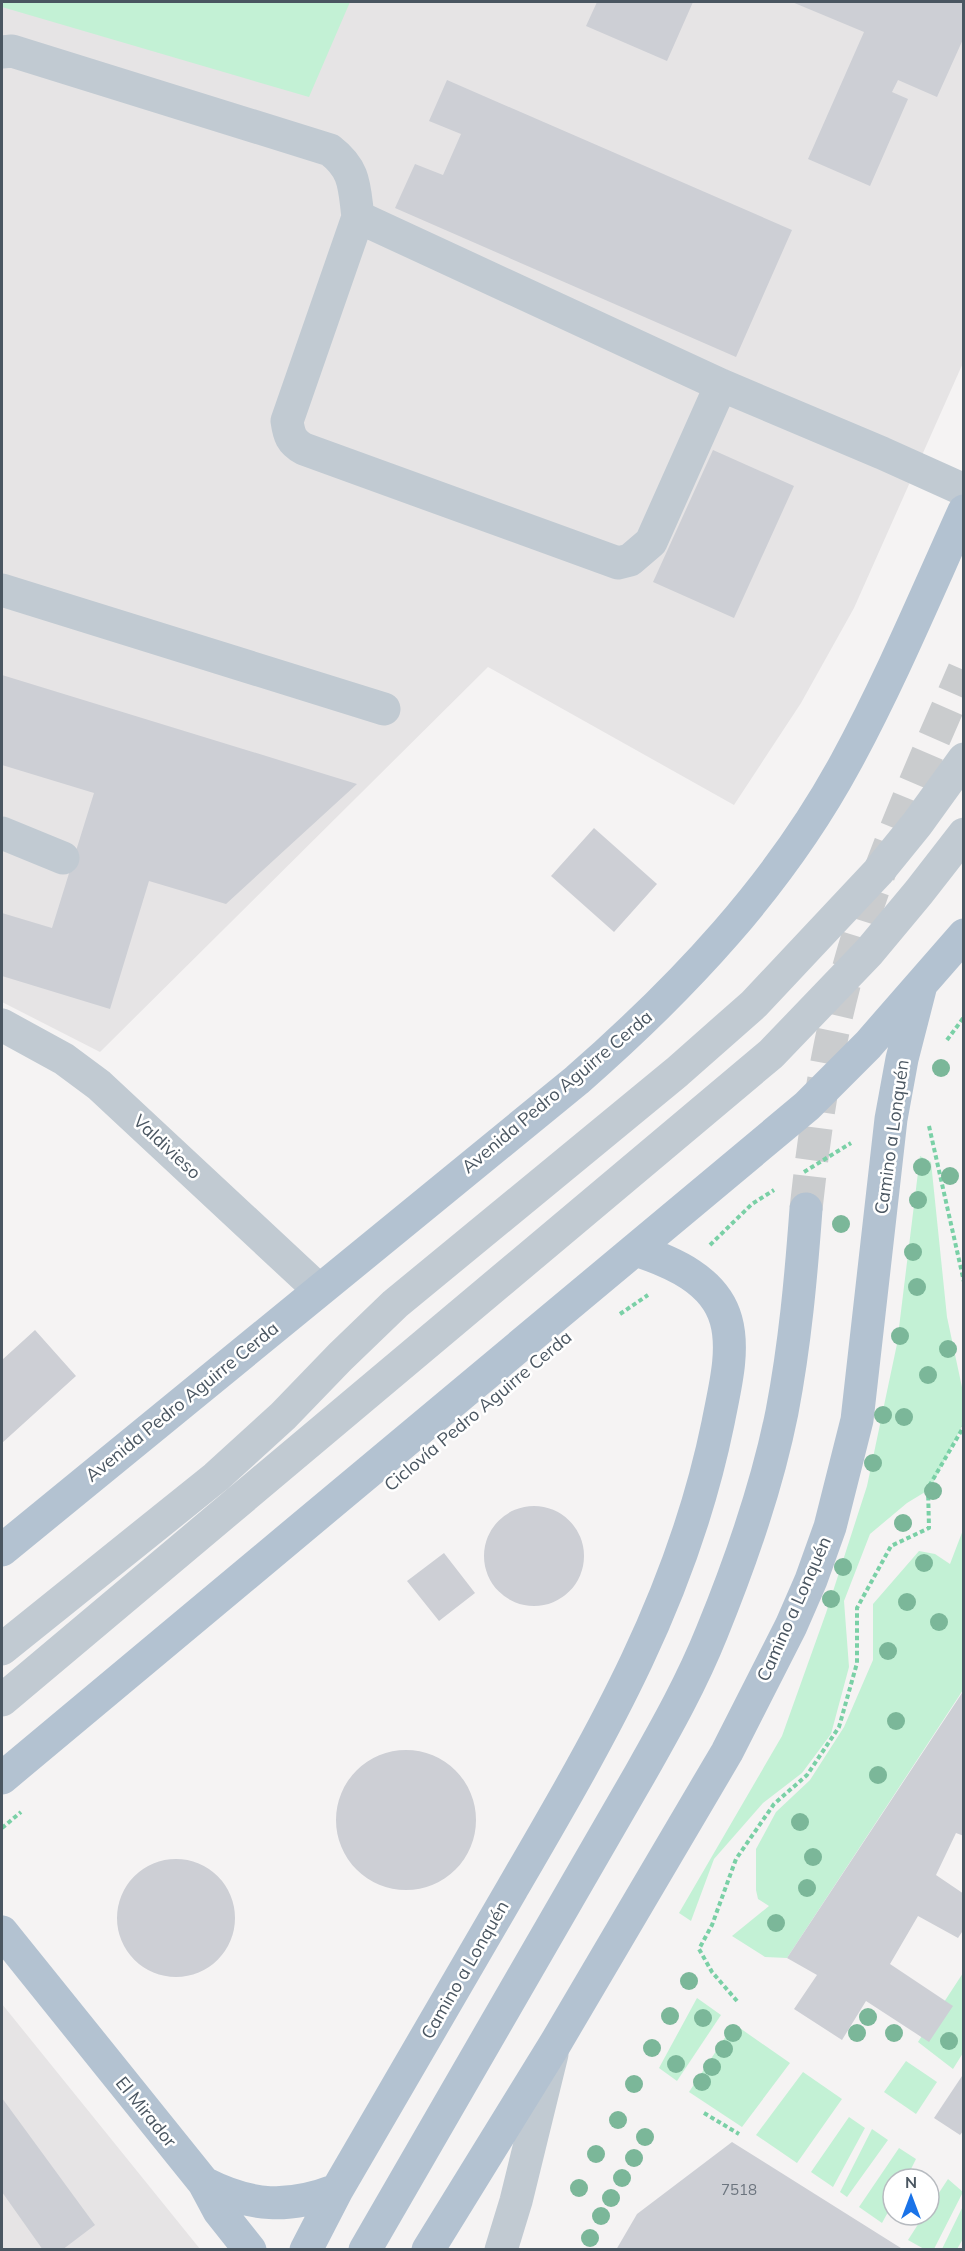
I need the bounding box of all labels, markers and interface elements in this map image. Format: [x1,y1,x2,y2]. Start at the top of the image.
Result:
street label: Avenida Pedro Aguirre Cerda [457,1005,657,1178]
street label: Camino a Lonquén [869,1058,914,1216]
street label: Valdivieso [129,1109,206,1184]
street label: Avenida Pedro Aguirre Cerda [80,1317,283,1487]
street label: Ciclovía Pedro Aguirre Cerda [379,1325,576,1496]
street label: Camino a Lonquén [751,1533,836,1685]
street label: Camino a Lonquén [416,1896,514,2043]
street label: El Mirador [111,2072,182,2152]
north arrow [881,2167,941,2227]
text: N [905,2172,917,2192]
house number: 7518 [721,2180,757,2199]

